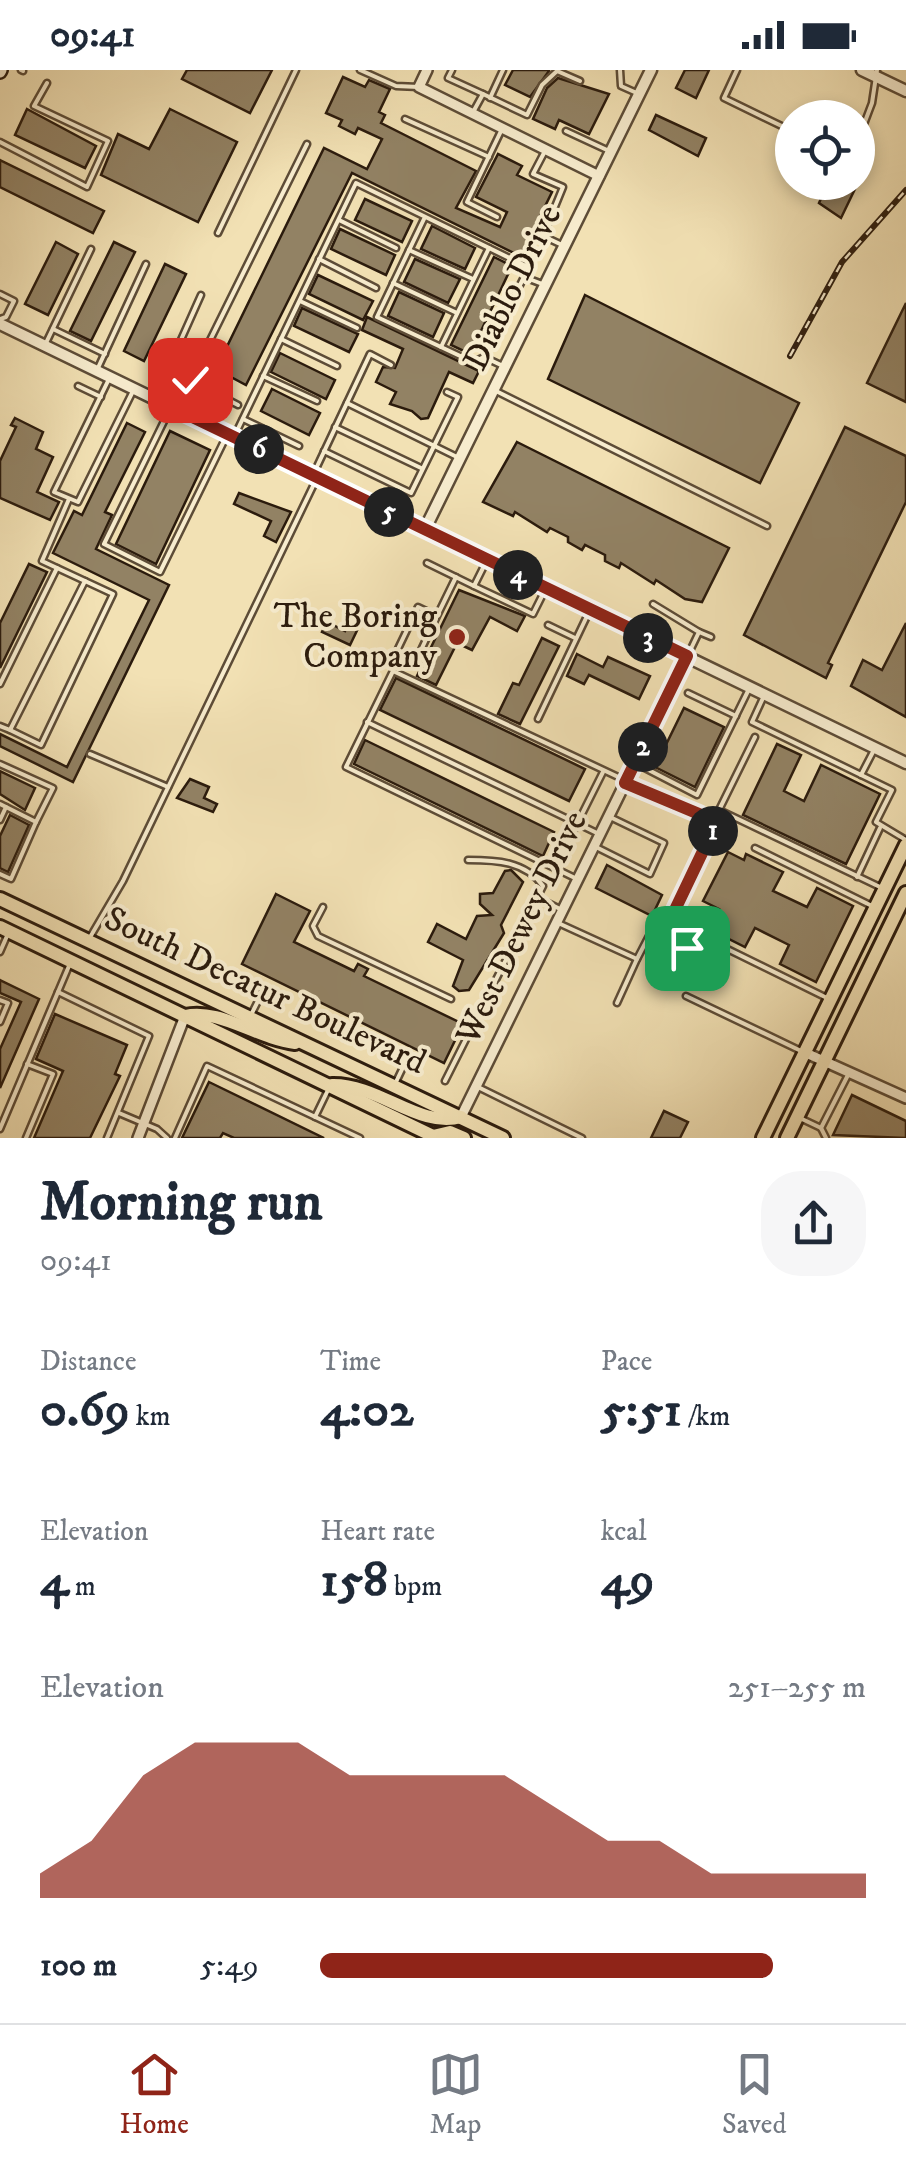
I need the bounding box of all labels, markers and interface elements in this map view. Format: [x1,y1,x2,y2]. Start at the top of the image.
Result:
text: 09:41 [50,11,135,59]
map controls [775,100,875,200]
button: locate [775,100,875,200]
street label: Diablo Drive [454,198,572,378]
pin [148,338,233,423]
icon: check [163,353,218,408]
pin: 6 [234,424,284,474]
text: 6 [252,431,266,466]
pin: 5 [364,487,414,537]
text: 5 [382,494,396,529]
pin: 4 [493,550,543,600]
text: 4 [510,557,526,592]
place label: The Boring Company [274,595,438,679]
pin: 3 [623,613,673,663]
text: 3 [643,620,653,655]
marker: The Boring Company [446,626,468,648]
pin: 2 [618,722,668,772]
text: 2 [636,729,650,764]
street label: West Dewey Drive [446,804,598,1053]
pin: 1 [688,806,738,856]
text: 1 [708,813,718,848]
street label: South Decatur Boulevard [97,897,433,1085]
pin [645,906,730,991]
icon: arrive [660,921,715,976]
text: Morning run [40,1169,322,1238]
button: share [761,1171,866,1276]
text: 09:41 [40,1241,112,1281]
text: Distance [40,1344,136,1379]
text: Time [320,1344,381,1379]
text: Pace [601,1344,652,1379]
text: 0.69 [40,1379,130,1442]
text: 4:02 [320,1379,414,1442]
text: 5:51 [601,1379,682,1442]
text: km [130,1399,171,1434]
text: /km [682,1399,730,1434]
text: Elevation [40,1514,148,1549]
text: Heart rate [320,1514,435,1549]
text: kcal [601,1514,647,1549]
text: 4 [40,1549,69,1612]
text: 158 [320,1549,388,1612]
text: 49 [601,1549,654,1612]
text: m [69,1569,96,1604]
text: bpm [388,1569,442,1604]
text: Elevation [40,1668,164,1708]
text: 251–255 m [728,1668,866,1708]
text: 100 m [40,1946,117,1986]
text: 5:49 [200,1946,259,1986]
tab: Home [120,2047,189,2142]
tab: Map [428,2047,483,2142]
tab: Saved [722,2047,786,2142]

